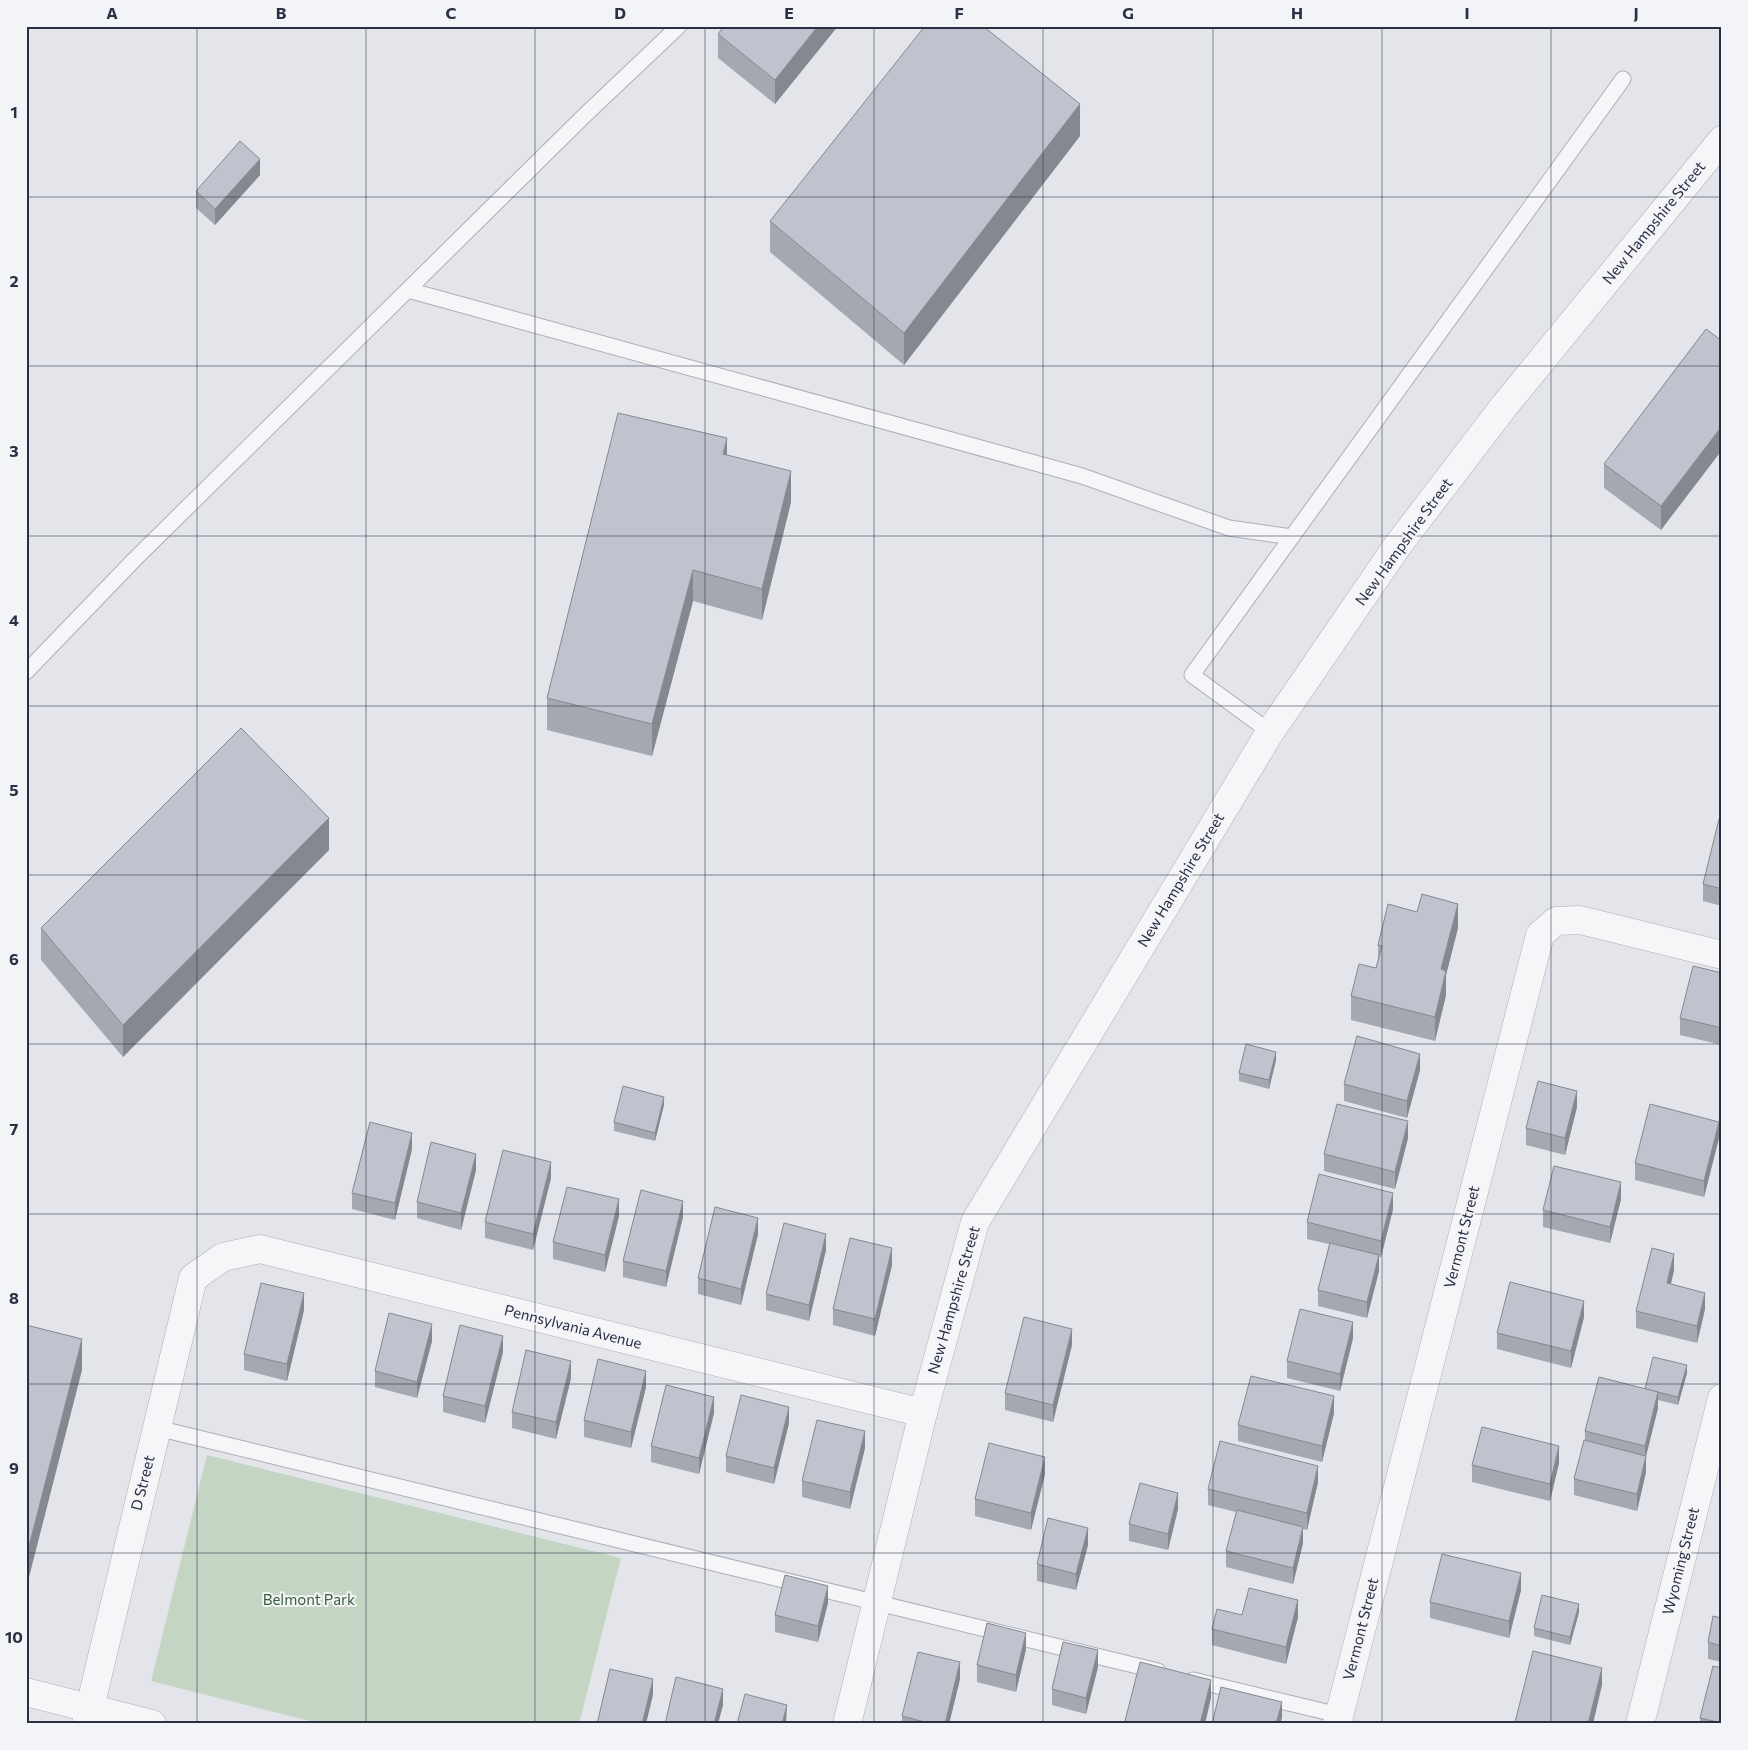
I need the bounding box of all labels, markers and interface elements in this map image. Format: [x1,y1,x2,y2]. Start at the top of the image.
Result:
text: A [106,3,118,22]
text: B [276,3,287,22]
text: C [446,3,457,22]
text: D [614,3,626,22]
text: E [784,3,794,22]
text: F [954,3,964,22]
text: G [1122,3,1134,22]
text: H [1291,3,1303,22]
text: I [1464,3,1470,22]
text: J [1633,3,1639,22]
text: 1 [10,102,18,121]
street label: New Hampshire Street [1598,157,1708,287]
text: 2 [9,271,19,290]
text: 3 [9,441,19,460]
street label: New Hampshire Street [1351,474,1455,609]
text: 4 [9,610,19,629]
text: 5 [9,780,19,799]
street label: New Hampshire Street [1133,809,1227,950]
text: 6 [9,949,19,968]
text: 7 [10,1119,19,1138]
street label: Vermont Street [1440,1184,1482,1290]
street label: New Hampshire Street [923,1224,983,1376]
text: 8 [9,1288,19,1307]
street label: Pennsylvania Avenue [503,1300,644,1352]
street label: D Street [126,1453,158,1512]
text: 9 [9,1458,19,1477]
street label: Wyoming Street [1658,1505,1702,1616]
street label: Vermont Street [1339,1576,1381,1682]
park label: Belmont Park [263,1590,355,1608]
text: 10 [5,1627,23,1646]

